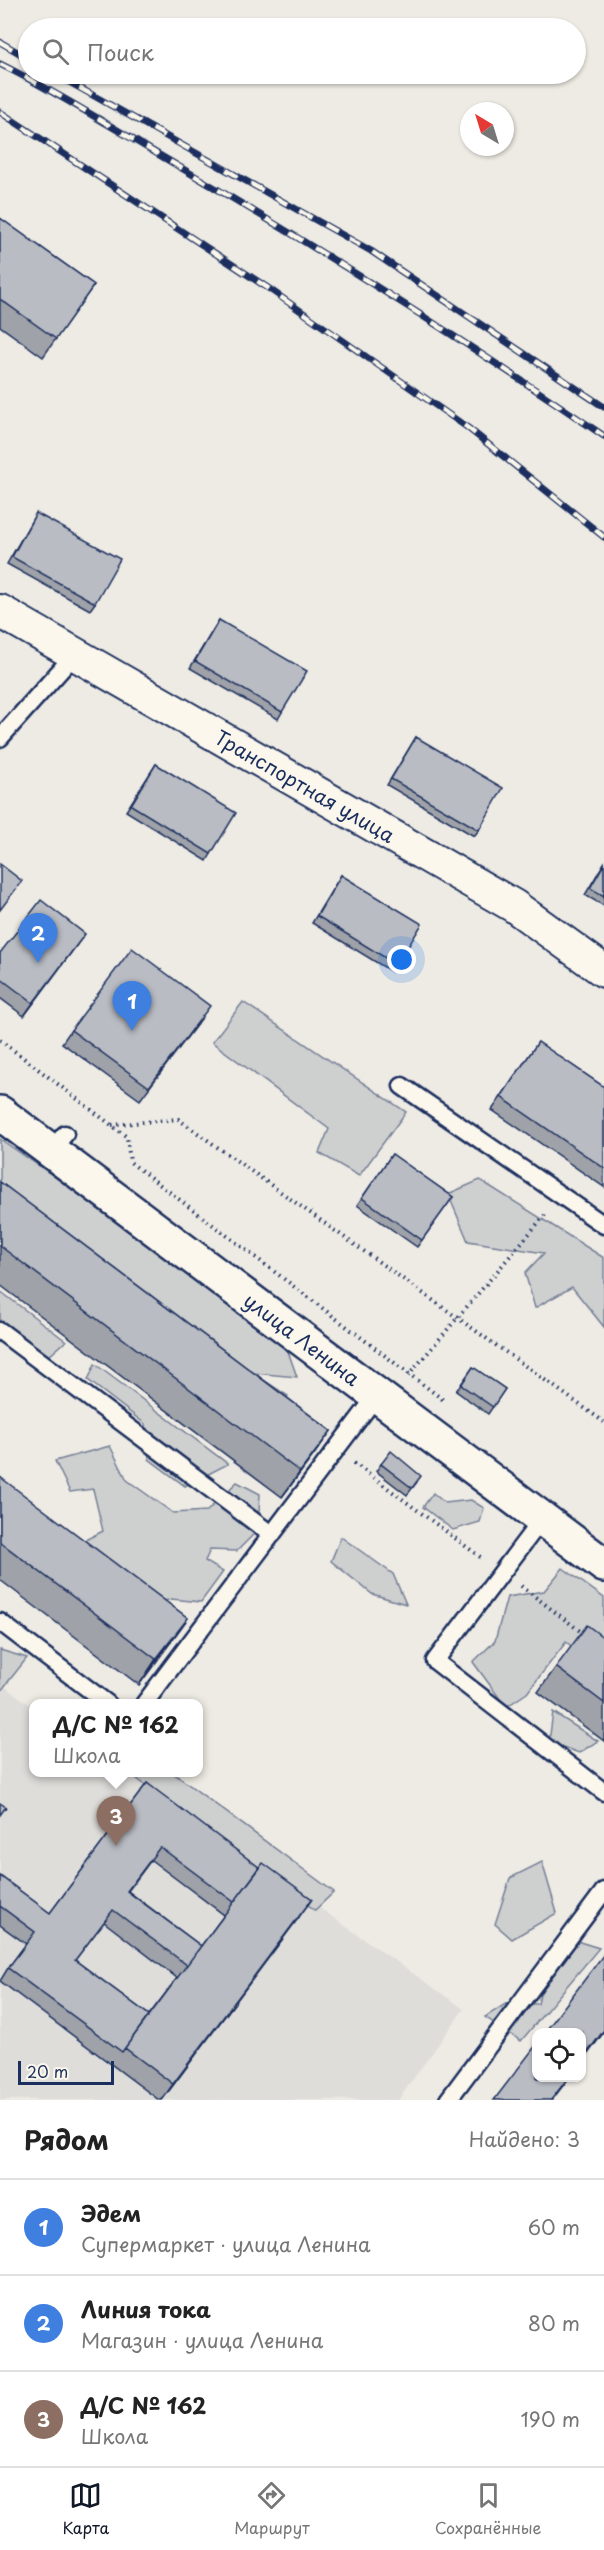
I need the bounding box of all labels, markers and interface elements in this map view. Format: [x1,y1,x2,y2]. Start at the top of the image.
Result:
search box [18,18,586,84]
icon: search [39,35,72,68]
text: Поиск [87,35,154,68]
north arrow [460,102,514,156]
street label: Транспортная улица [209,722,401,850]
pin: 2 [18,914,57,963]
your location [387,945,416,974]
pin: 1 [112,982,152,1031]
street label: улица Ленина [238,1285,367,1393]
popup [29,1699,203,1777]
text: Д/С № 162 [53,1707,179,1740]
text: Школа [53,1740,120,1770]
pin: 3 [96,1796,136,1846]
map controls [532,2028,586,2082]
button: locate [532,2028,586,2082]
scale bar [18,2058,114,2086]
text: 20 m [27,2059,68,2083]
text: Рядом [24,2120,109,2159]
text: Найдено: 3 [469,2124,580,2154]
text: Эдем [81,2196,141,2229]
text: 1 [39,2212,48,2242]
text: 60 m [528,2212,580,2242]
text: Супермаркет · улица Ленина [81,2229,371,2259]
text: Линия тока [81,2292,211,2325]
text: 2 [36,2308,51,2338]
text: 80 m [528,2308,580,2338]
text: Магазин · улица Ленина [81,2325,323,2355]
text: Д/С № 162 [81,2388,206,2421]
text: 3 [37,2404,50,2434]
text: 190 m [521,2404,580,2434]
text: Школа [81,2421,148,2451]
tab: Карта [62,2479,109,2539]
tab: Маршрут [234,2479,310,2539]
tab: Сохранённые [435,2479,542,2539]

